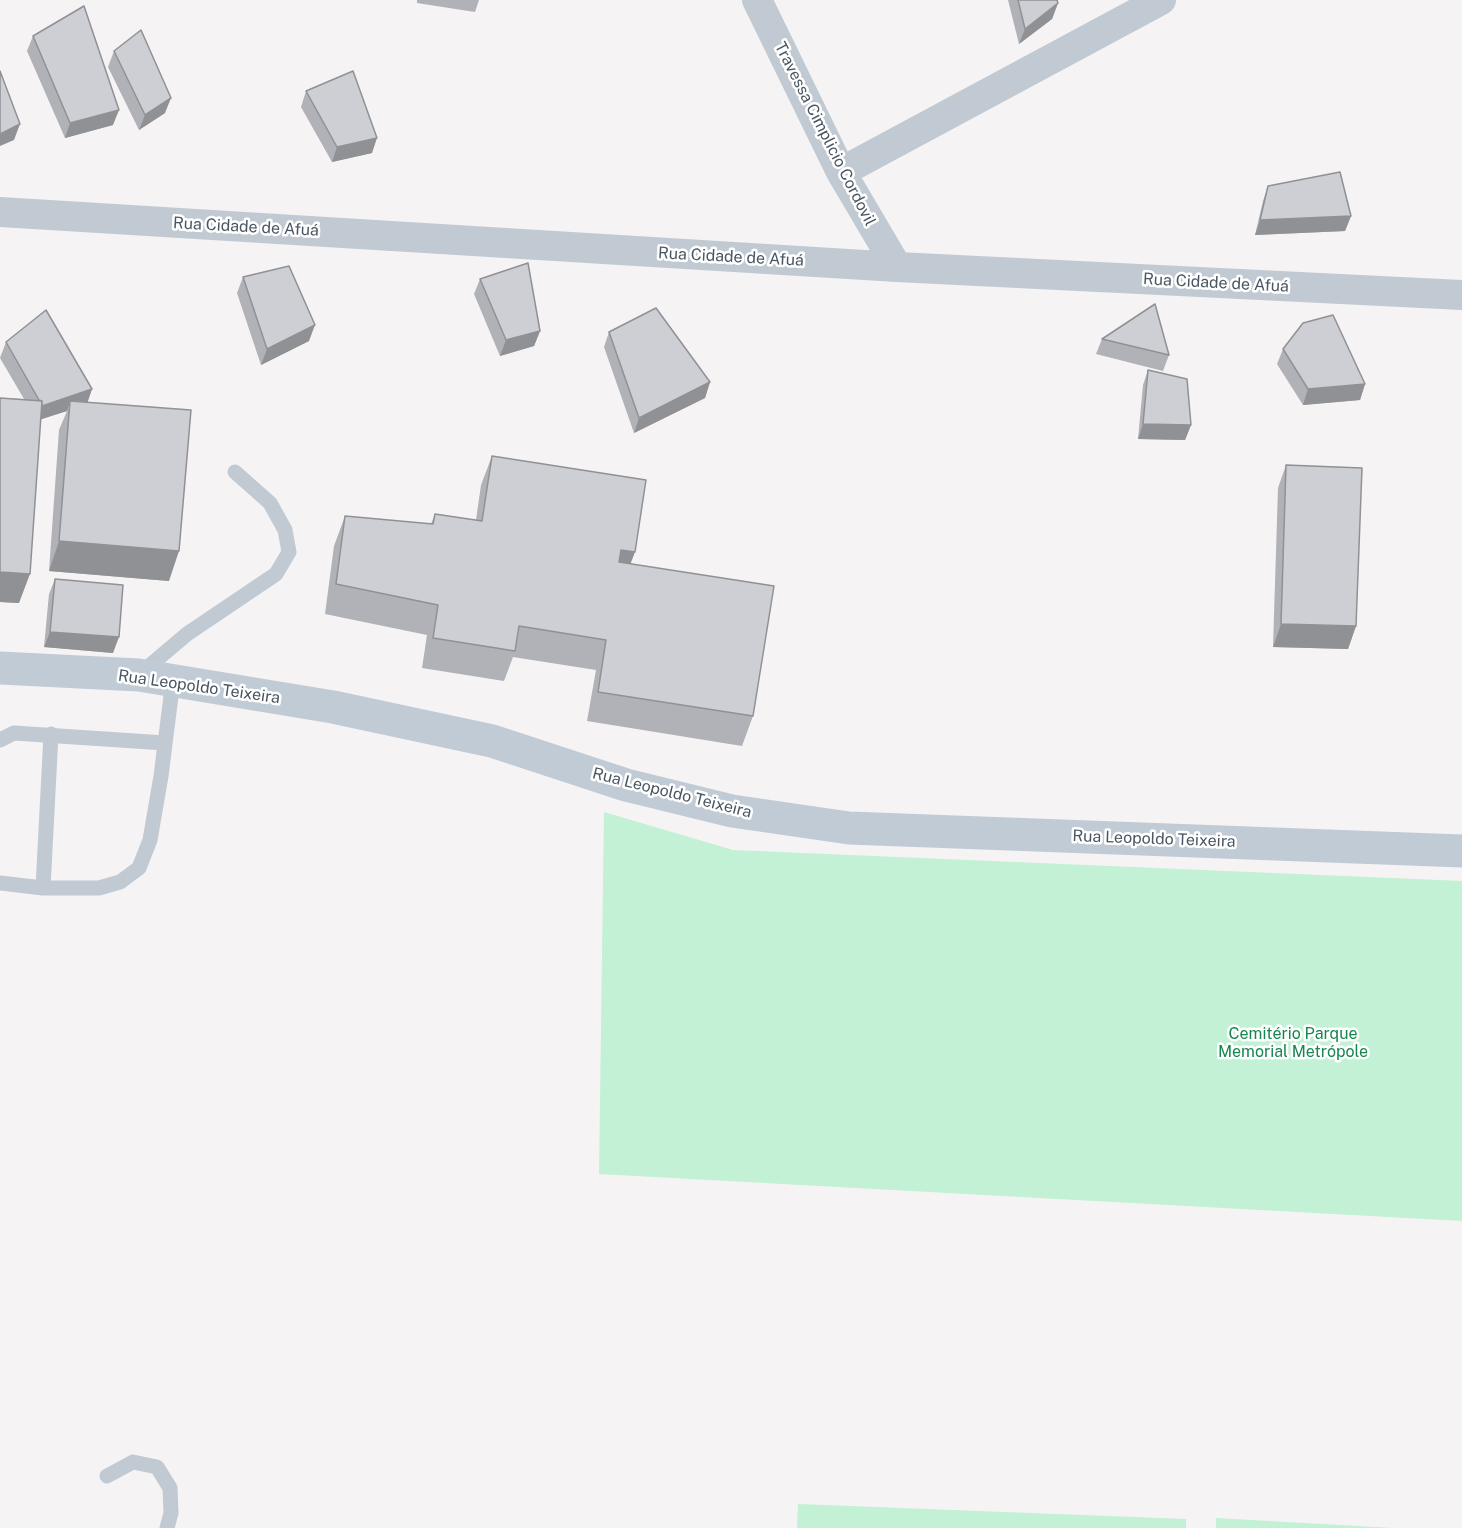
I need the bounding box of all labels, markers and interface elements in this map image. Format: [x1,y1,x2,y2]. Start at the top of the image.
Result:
street label: Travessa Cimplicio Cordovil [770,39,880,229]
street label: Rua Cidade de Afuá [173,214,319,240]
street label: Rua Cidade de Afuá [658,244,804,270]
street label: Rua Cidade de Afuá [1143,270,1289,296]
street label: Rua Leopoldo Teixeira [117,666,281,708]
street label: Rua Leopoldo Teixeira [590,764,754,822]
street label: Rua Leopoldo Teixeira [1072,827,1236,851]
park label: Cemitério Parque Memorial Metrópole [1218,1024,1368,1062]

